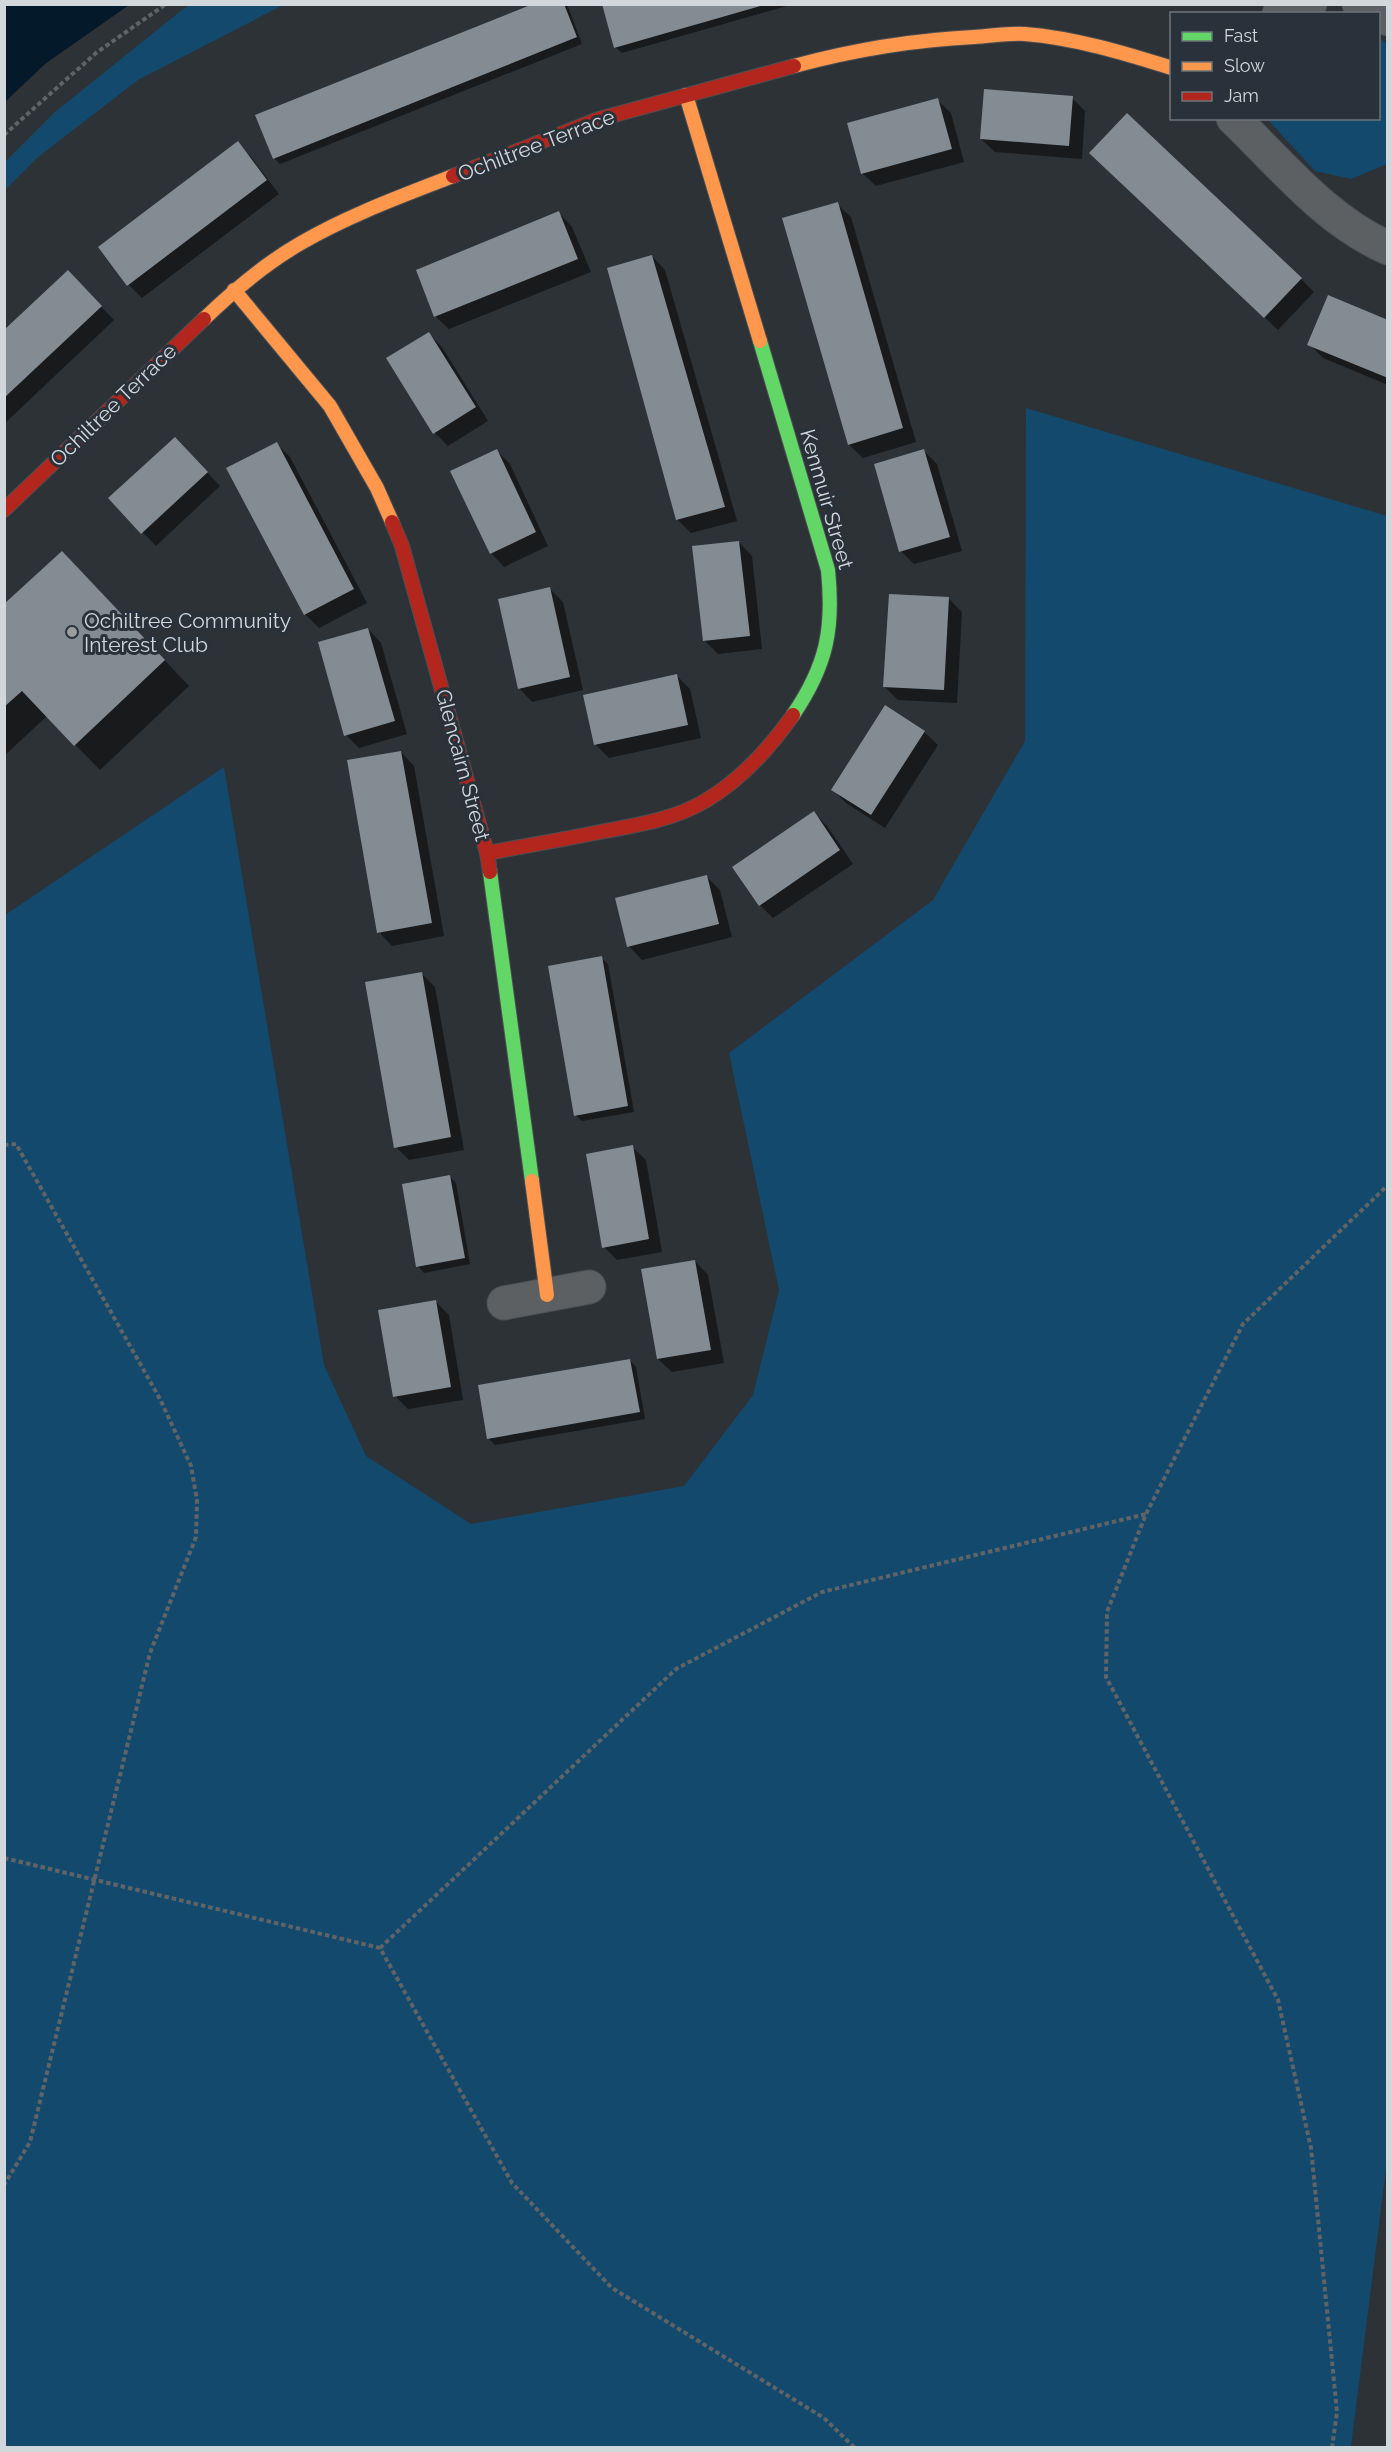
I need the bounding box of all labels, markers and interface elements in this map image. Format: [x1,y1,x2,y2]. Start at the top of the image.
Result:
legend [1170,12,1380,120]
text: Fast [1224,25,1258,46]
text: Slow [1224,55,1265,76]
text: Jam [1224,85,1259,106]
street label: Ochiltree Terrace [454,104,618,186]
street label: Ochiltree Terrace [45,338,181,472]
street label: Kenmuir Street [795,426,859,572]
place label: Ochiltree Community Interest Club [84,608,291,657]
marker: Ochiltree Community Interest Club [65,625,79,639]
street label: Glencairn Street [431,686,495,844]

